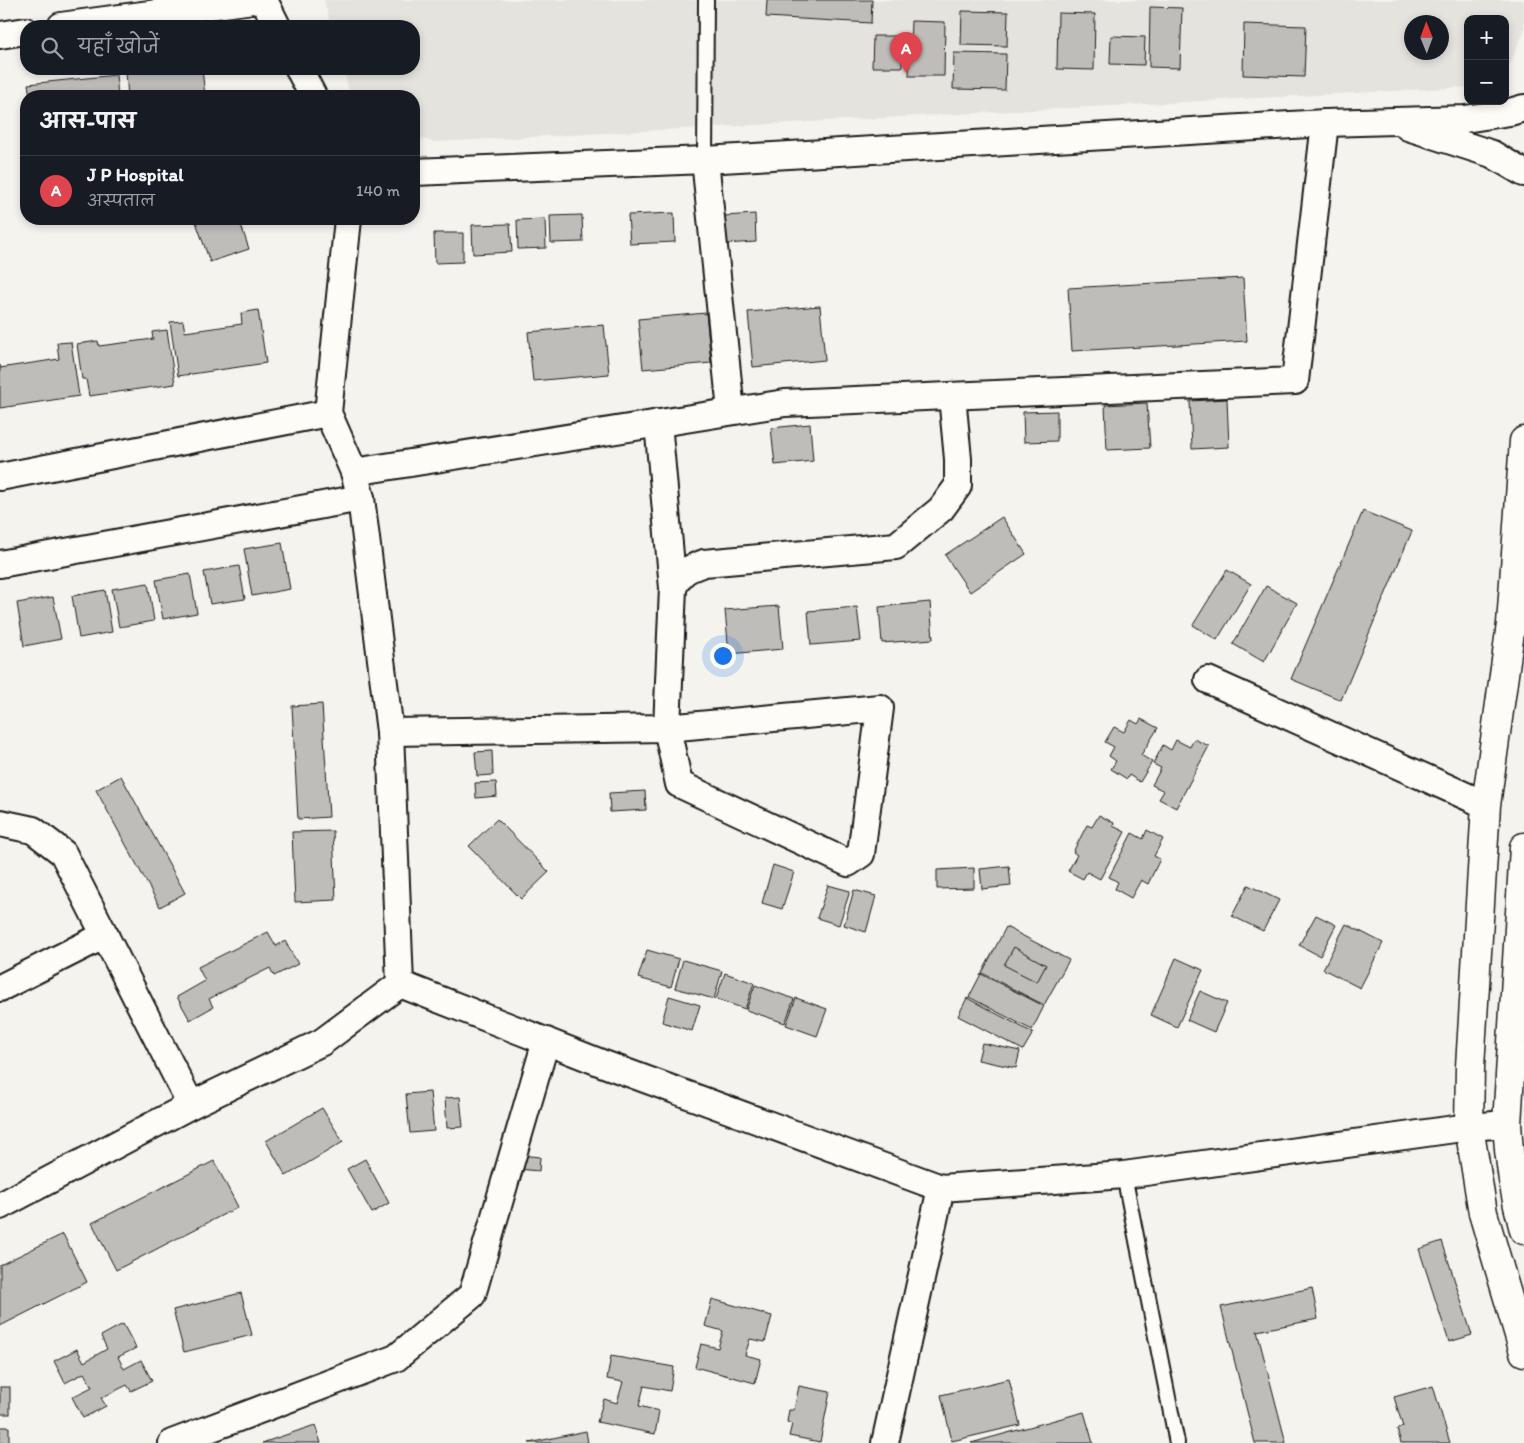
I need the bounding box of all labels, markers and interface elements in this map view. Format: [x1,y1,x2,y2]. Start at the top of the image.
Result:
north arrow [1404,15,1449,60]
map controls [1464,15,1509,105]
button: + [1464,15,1509,60]
search box [20,20,420,75]
pin: A [890,32,922,73]
icon: search [38,34,66,62]
text: यहाँ खोजें [78,35,159,58]
button: − [1464,60,1509,105]
text: आस-पास [40,108,136,133]
text: J P Hospital [87,163,184,186]
text: A [51,181,61,200]
text: 140 m [356,181,400,200]
text: अस्पताल [87,191,155,210]
your location [710,643,736,669]

